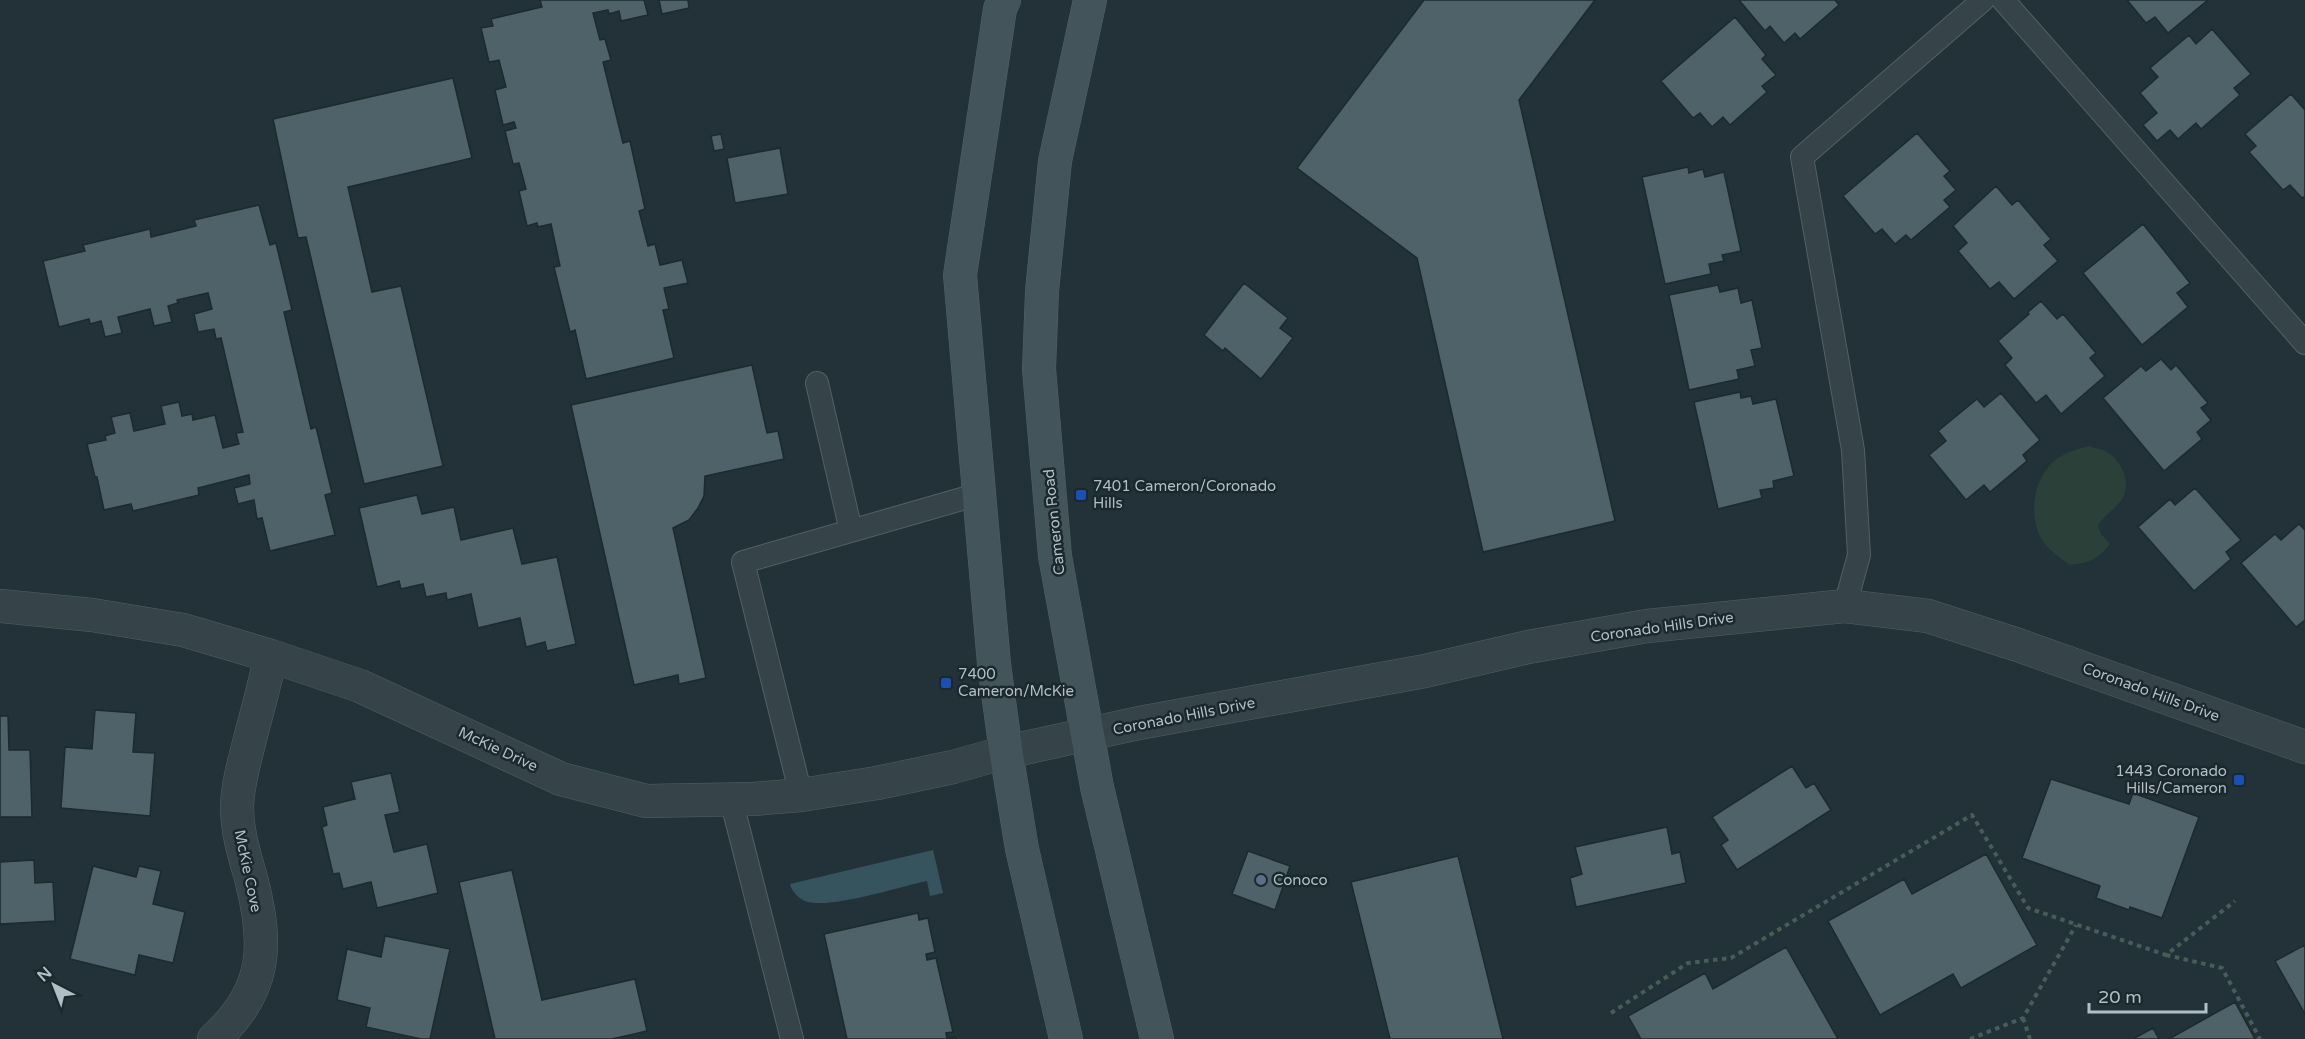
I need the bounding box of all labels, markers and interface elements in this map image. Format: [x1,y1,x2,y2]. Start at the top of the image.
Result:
street label: Cameron Road [1039,468,1069,576]
place label: 7401 Cameron/Coronado Hills [1093,477,1276,512]
marker: 7401 Cameron/Coronado Hills [1074,488,1088,502]
street label: Coronado Hills Drive [1589,608,1735,646]
street label: Coronado Hills Drive [2080,659,2222,725]
place label: 7400 Cameron/McKie [958,665,1074,700]
marker: 7400 Cameron/McKie [939,676,953,690]
street label: Coronado Hills Drive [1111,693,1257,739]
street label: McKie Drive [455,723,541,775]
place label: 1443 Coronado Hills/Cameron [2115,762,2227,797]
marker: 1443 Coronado Hills/Cameron [2232,773,2246,787]
street label: McKie Cove [230,828,266,914]
place label: Conoco [1273,871,1328,889]
marker: Conoco [1254,873,1268,887]
north arrow [24,955,84,1015]
text: N [33,963,56,986]
scale bar [2089,976,2206,1014]
text: 20 m [2098,986,2142,1008]

